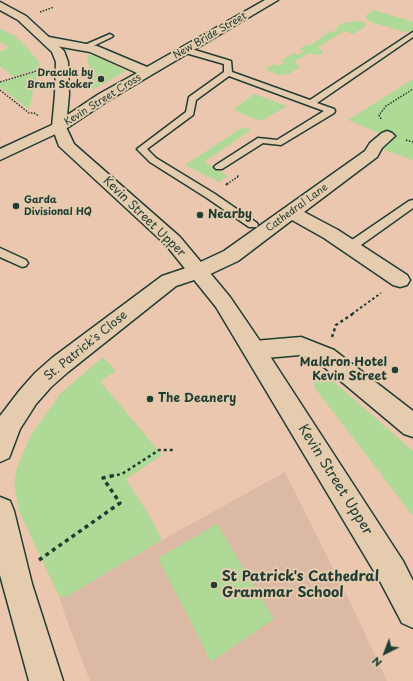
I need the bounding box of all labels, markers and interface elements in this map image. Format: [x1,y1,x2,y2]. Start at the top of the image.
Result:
street label: New Bride Street [171,10,249,62]
place label: Dracula by Bram Stoker [27,67,93,90]
street label: Kevin Street Cross [62,72,144,128]
marker: Dracula by Bram Stoker [96,74,106,84]
street label: Kevin Street Upper [100,174,188,260]
street label: Cathedral Lane [264,181,330,235]
place label: Garda Divisional HQ [24,194,92,218]
marker: Garda Divisional HQ [11,201,21,211]
place label: Nearby [208,208,252,222]
marker: Nearby [195,210,205,220]
street label: St. Patrick's Close [42,308,130,384]
place label: Maldron Hotel Kevin Street [300,356,387,384]
marker: Maldron Hotel Kevin Street [390,365,400,375]
place label: The Deanery [158,392,236,406]
marker: The Deanery [145,394,155,404]
street label: Kevin Street Upper [294,422,376,538]
place label: St Patrick's Cathedral Grammar School [222,569,379,602]
marker: St Patrick's Cathedral Grammar School [209,580,219,590]
north arrow [365,633,405,673]
text: N [368,653,386,672]

